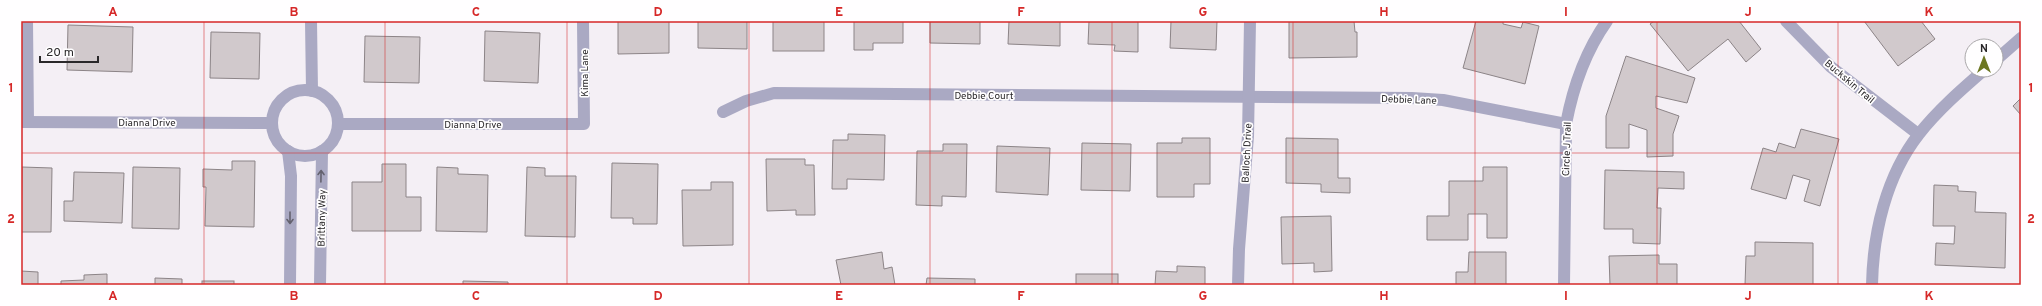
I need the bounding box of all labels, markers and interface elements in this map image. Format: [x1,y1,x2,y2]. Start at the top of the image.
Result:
text: A [108,5,118,21]
text: B [290,5,299,21]
text: C [472,5,480,21]
text: D [653,5,663,21]
text: E [835,5,843,21]
text: F [1017,5,1025,21]
text: G [1199,5,1208,21]
text: H [1379,5,1389,21]
text: I [1564,5,1568,21]
text: J [1744,5,1752,21]
text: K [1924,5,1934,21]
scale bar [40,38,98,64]
north arrow [1964,38,2004,78]
text: N [1980,42,1988,56]
text: 20 m [46,45,74,61]
street label: Kima Lane [579,49,592,97]
street label: Buckskin Trail [1821,57,1877,107]
text: 1 [8,81,14,97]
text: 1 [2028,81,2034,97]
street label: Debbie Court [954,90,1014,103]
street label: Debbie Lane [1381,93,1437,108]
street label: Dianna Drive [118,117,176,130]
street label: Dianna Drive [444,119,502,132]
street label: Circle J Trail [1560,122,1575,177]
street label: Balloch Drive [1239,123,1256,183]
one-way arrow [318,170,325,183]
street label: Brittany Way [315,189,329,247]
one-way arrow [286,211,294,224]
text: 2 [7,212,15,228]
text: 2 [2027,212,2035,228]
text: A [108,289,118,305]
text: B [290,289,299,305]
text: C [472,289,480,305]
text: D [653,289,663,305]
text: E [835,289,843,305]
text: F [1017,289,1025,305]
text: G [1199,289,1208,305]
text: H [1379,289,1389,305]
text: I [1564,289,1568,305]
text: J [1744,289,1752,305]
text: K [1924,289,1934,305]

